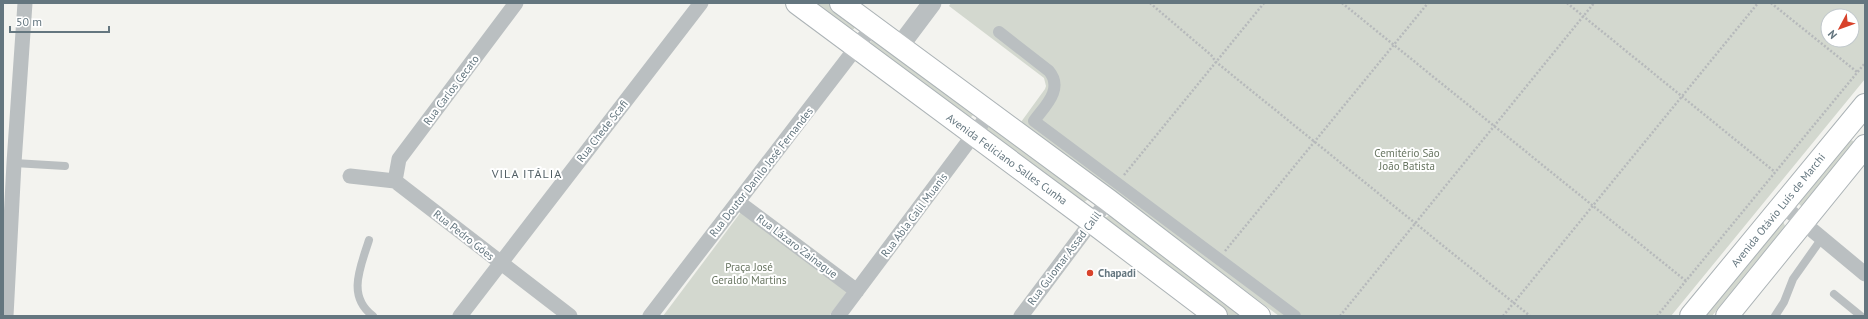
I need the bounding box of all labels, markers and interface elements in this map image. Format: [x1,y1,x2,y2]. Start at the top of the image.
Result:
scale bar [10,8,109,34]
north arrow [1820,8,1860,48]
text: 50 m [16,14,42,29]
text: N [1825,27,1840,42]
street label: Rua Carlos Cecato [420,52,482,128]
street label: Rua Chede Scafi [573,97,631,165]
street label: Rua Doutor Danilo José Fernandes [706,104,816,240]
street label: Avenida Feliciano Salles Cunha [944,110,1070,208]
park label: Cemitério São João Batista [1374,146,1440,173]
street label: Avenida Otávio Luís de Marchi [1728,150,1828,270]
district label: VILA ITÁLIA [491,166,562,181]
street label: Rua Abla Calil Muanis [878,170,950,260]
street label: Rua Pedro Góes [431,207,498,263]
street label: Rua Guiomar Assad Calil [1024,208,1104,308]
street label: Rua Lázaro Zainague [754,211,841,281]
park label: Praça José Geraldo Martins [711,260,787,287]
place label: Chapadi [1098,266,1136,280]
marker: Chapadi [1085,268,1095,278]

